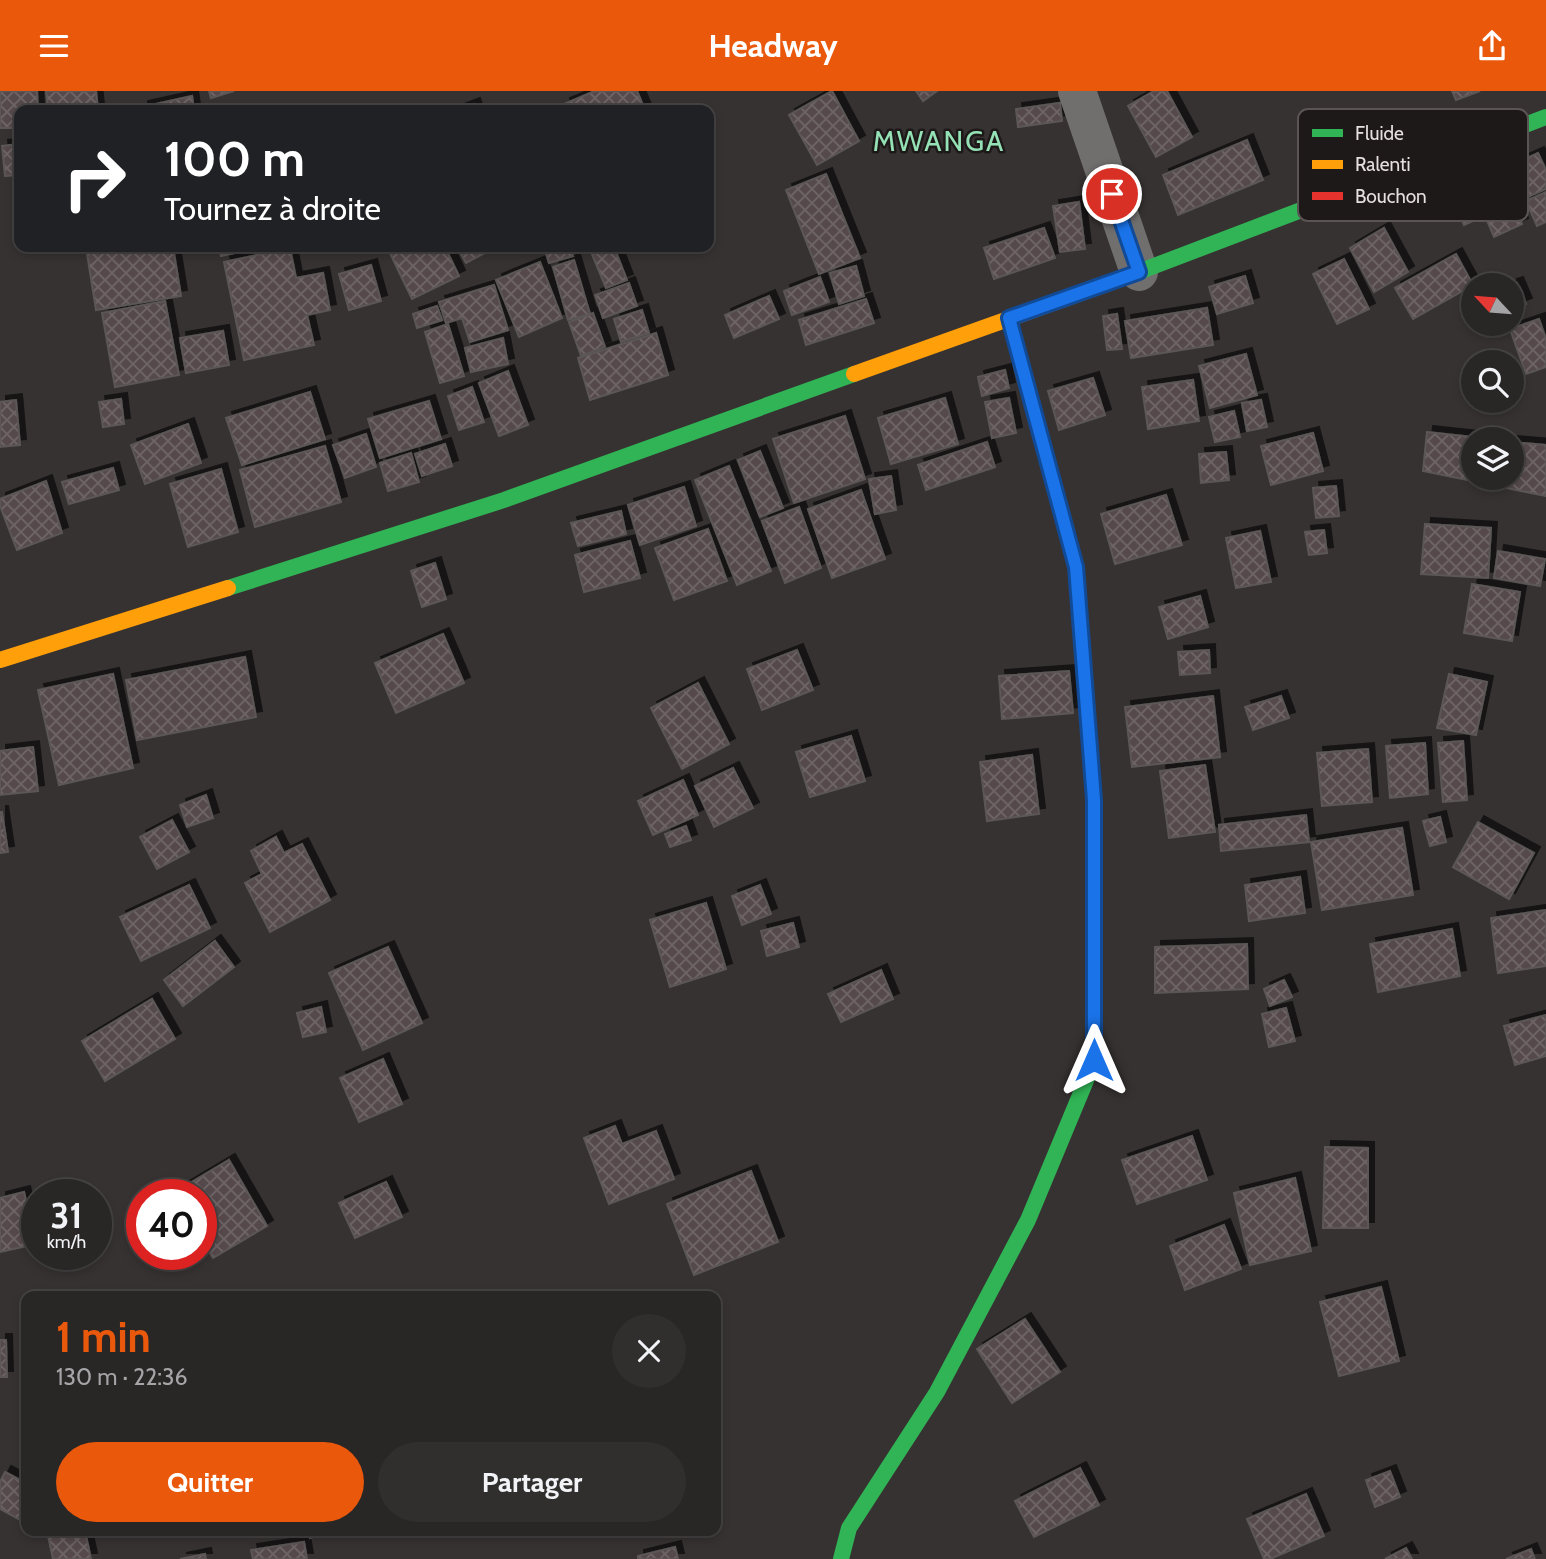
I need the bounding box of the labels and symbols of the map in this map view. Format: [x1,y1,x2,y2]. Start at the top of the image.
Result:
legend [1298,109,1528,221]
text: Fluide [1355,122,1404,145]
district label: MWANGA [873,124,1005,158]
text: Ralenti [1355,153,1411,176]
pin [1082,164,1142,224]
text: Bouchon [1355,185,1427,208]
north arrow [1461,273,1524,336]
position arrow [1057,1023,1131,1097]
speed limit sign: 40 [126,1179,217,1270]

